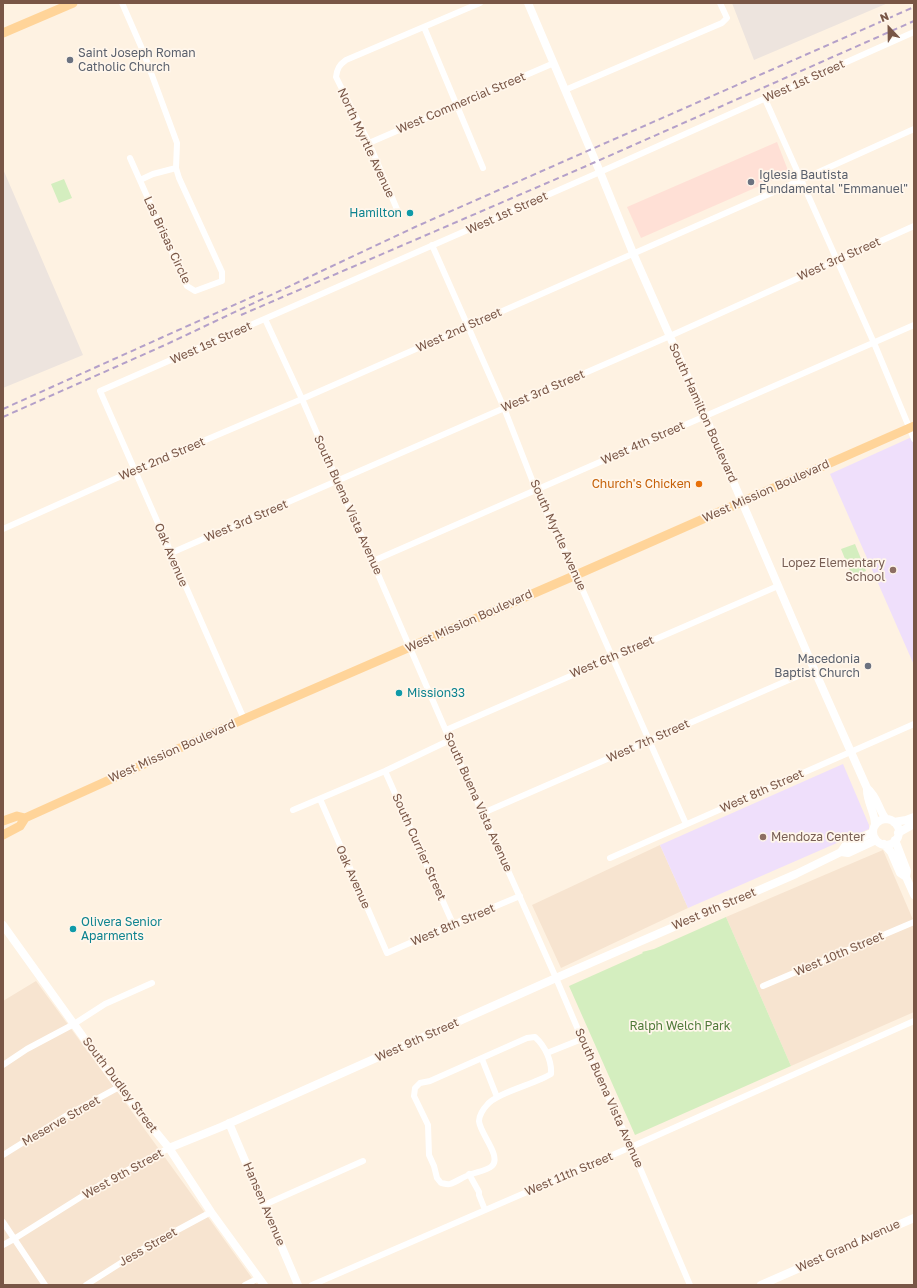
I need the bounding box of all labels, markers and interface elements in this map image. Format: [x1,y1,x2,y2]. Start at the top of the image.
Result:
north arrow [869,8,909,48]
text: N [878,9,891,24]
place label: Saint Joseph Roman Catholic Church [78,46,196,74]
marker: Saint Joseph Roman Catholic Church [65,55,75,65]
street label: West 1st Street [761,57,847,105]
street label: West Commercial Street [394,69,528,137]
street label: North Myrtle Avenue [334,86,398,200]
place label: Iglesia Bautista Fundamental "Emmanuel" [759,168,908,196]
marker: Iglesia Bautista Fundamental "Emmanuel" [746,177,756,187]
street label: West 1st Street [464,189,550,237]
street label: Las Brisas Circle [140,194,194,286]
place label: Hamilton [349,206,402,220]
marker: Hamilton [405,208,415,218]
street label: West 3rd Street [795,234,883,284]
street label: West 2nd Street [414,305,504,355]
street label: West 1st Street [168,319,254,367]
street label: South Hamilton Boulevard [666,341,740,485]
street label: West 3rd Street [499,367,587,415]
street label: West 4th Street [599,418,687,468]
street label: South Buena Vista Avenue [311,433,385,577]
street label: West 2nd Street [117,434,207,484]
street label: West Mission Boulevard [700,457,832,525]
street label: South Myrtle Avenue [527,477,589,593]
place label: Church's Chicken [592,477,691,491]
marker: Church's Chicken [694,479,704,489]
street label: West 3rd Street [202,497,290,545]
street label: Oak Avenue [151,521,191,589]
place label: Lopez Elementary School [781,556,885,584]
marker: Lopez Elementary School [888,565,898,575]
street label: West Mission Boulevard [403,587,535,655]
street label: West 6th Street [568,633,656,681]
place label: Macedonia Baptist Church [774,652,860,680]
marker: Macedonia Baptist Church [863,661,873,671]
place label: Mission33 [407,686,465,700]
marker: Mission33 [394,688,404,698]
street label: West 7th Street [604,716,692,766]
street label: West Mission Boulevard [106,717,238,785]
street label: South Buena Vista Avenue [441,730,515,874]
street label: West 8th Street [718,766,806,816]
street label: South Currier Street [389,791,449,903]
place label: Mendoza Center [771,830,865,844]
marker: Mendoza Center [758,832,768,842]
street label: Oak Avenue [333,843,373,911]
street label: West 9th Street [670,885,758,933]
street label: West 8th Street [409,901,497,949]
place label: Olivera Senior Aparments [81,915,162,943]
marker: Olivera Senior Aparments [68,924,78,934]
street label: West 10th Street [792,929,886,979]
street label: West 9th Street [373,1015,461,1065]
park label: Ralph Welch Park [629,1019,731,1033]
street label: South Buena Vista Avenue [572,1026,646,1170]
street label: South Dudley Street [79,1034,161,1136]
street label: Meserve Street [19,1093,103,1149]
street label: West 9th Street [80,1146,166,1202]
street label: West 11th Street [523,1149,615,1199]
street label: Hansen Avenue [240,1160,288,1248]
street label: West Grand Avenue [794,1217,902,1275]
street label: Jess Street [116,1225,180,1269]

